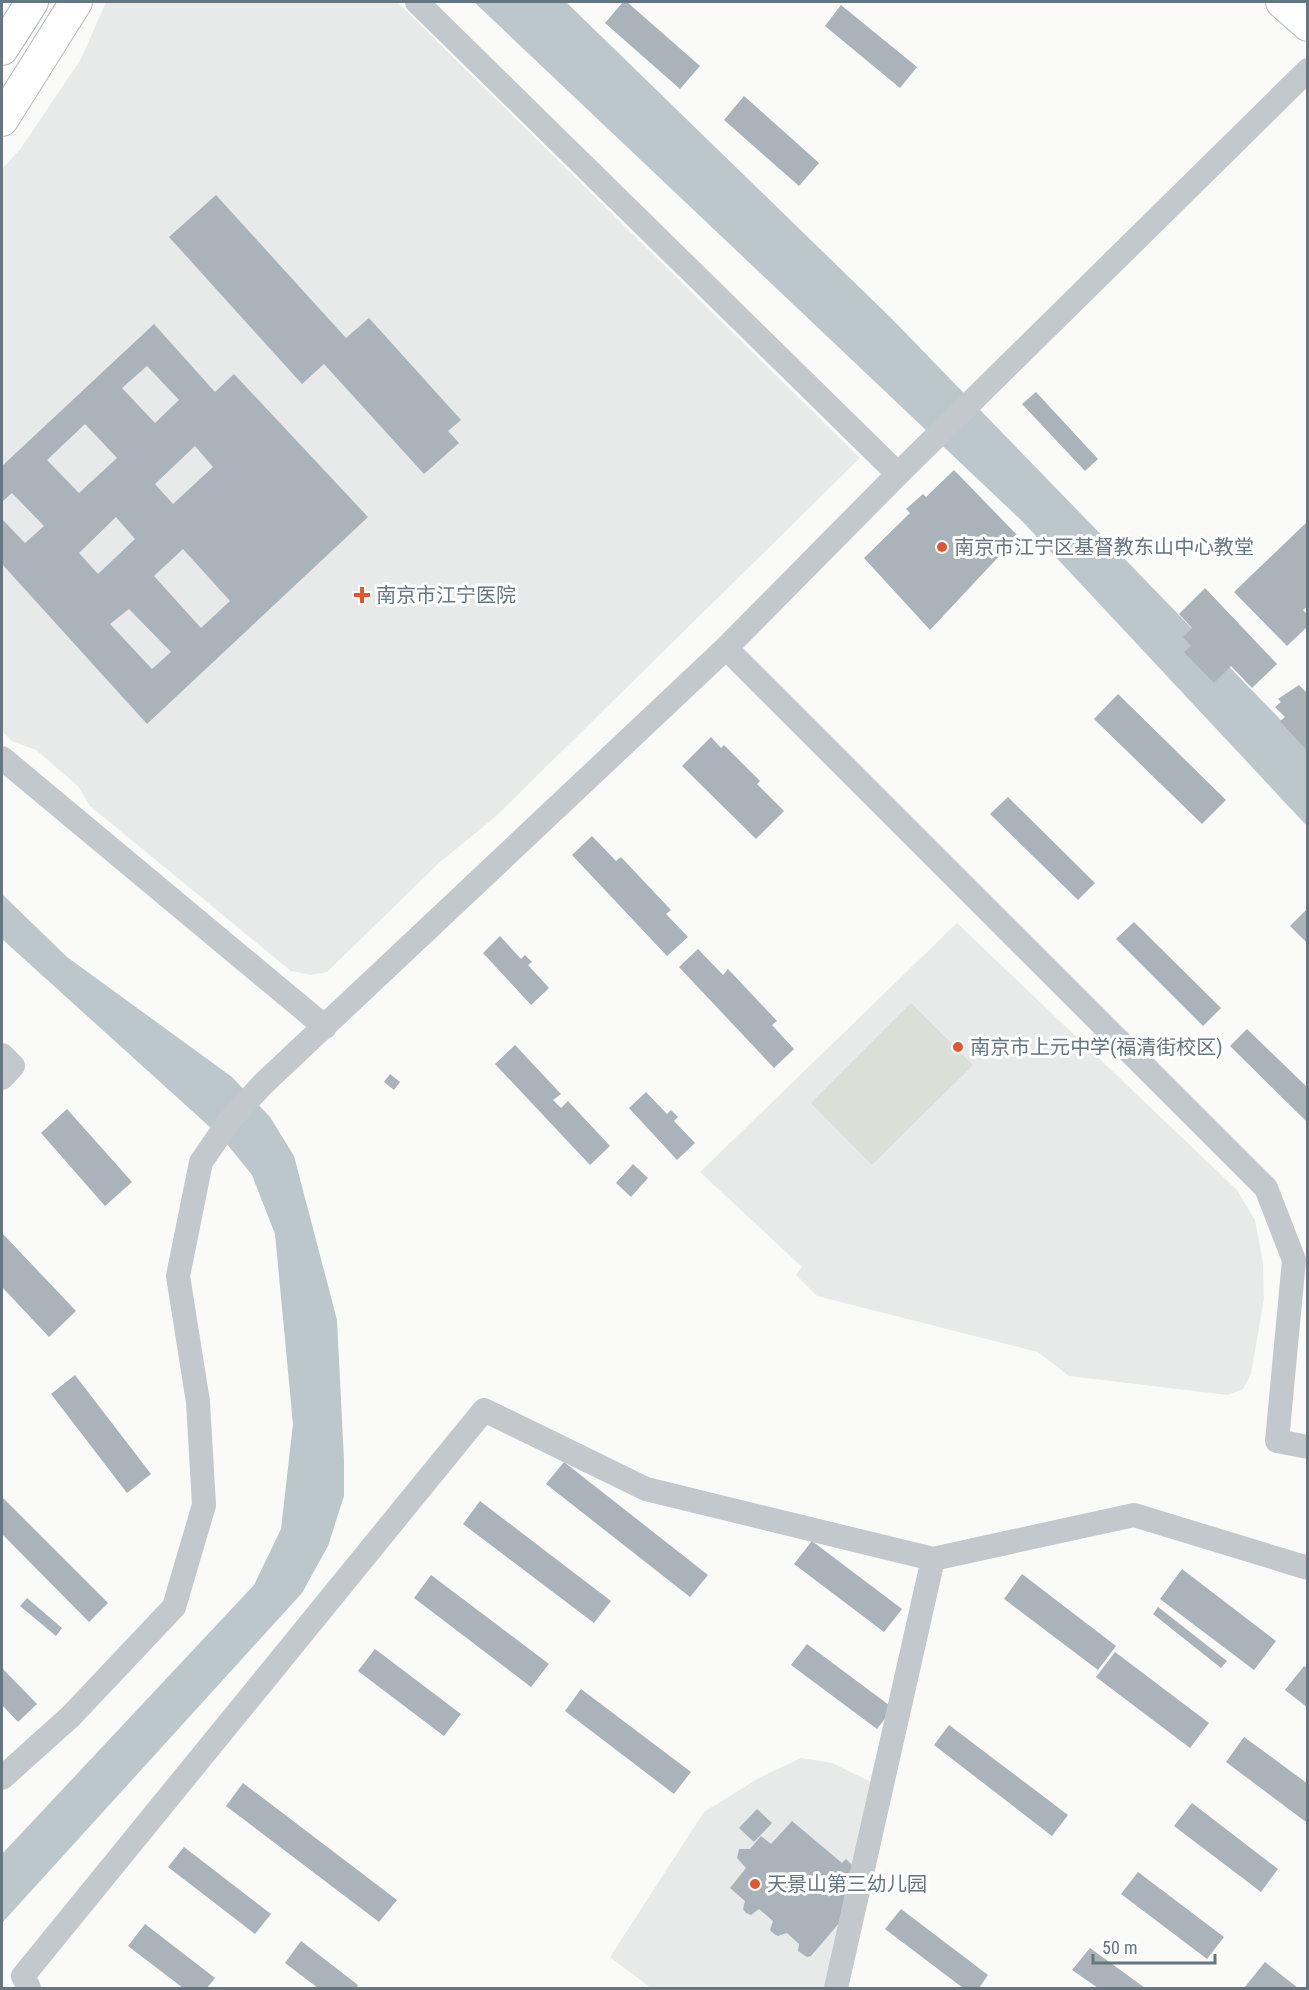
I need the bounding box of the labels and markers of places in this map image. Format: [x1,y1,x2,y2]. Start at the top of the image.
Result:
place label: 南京市江宁区基督教东山中心教堂 [954,535,1254,559]
marker: 南京市江宁区基督教东山中心教堂 [935,540,949,554]
place label: 南京市江宁医院 [376,583,516,607]
marker: 南京市江宁医院 [353,586,371,604]
place label: 南京市上元中学(福清街校区) [970,1035,1223,1059]
marker: 南京市上元中学(福清街校区) [951,1040,965,1054]
place label: 天景山第三幼儿园 [767,1872,927,1896]
marker: 天景山第三幼儿园 [748,1877,762,1891]

